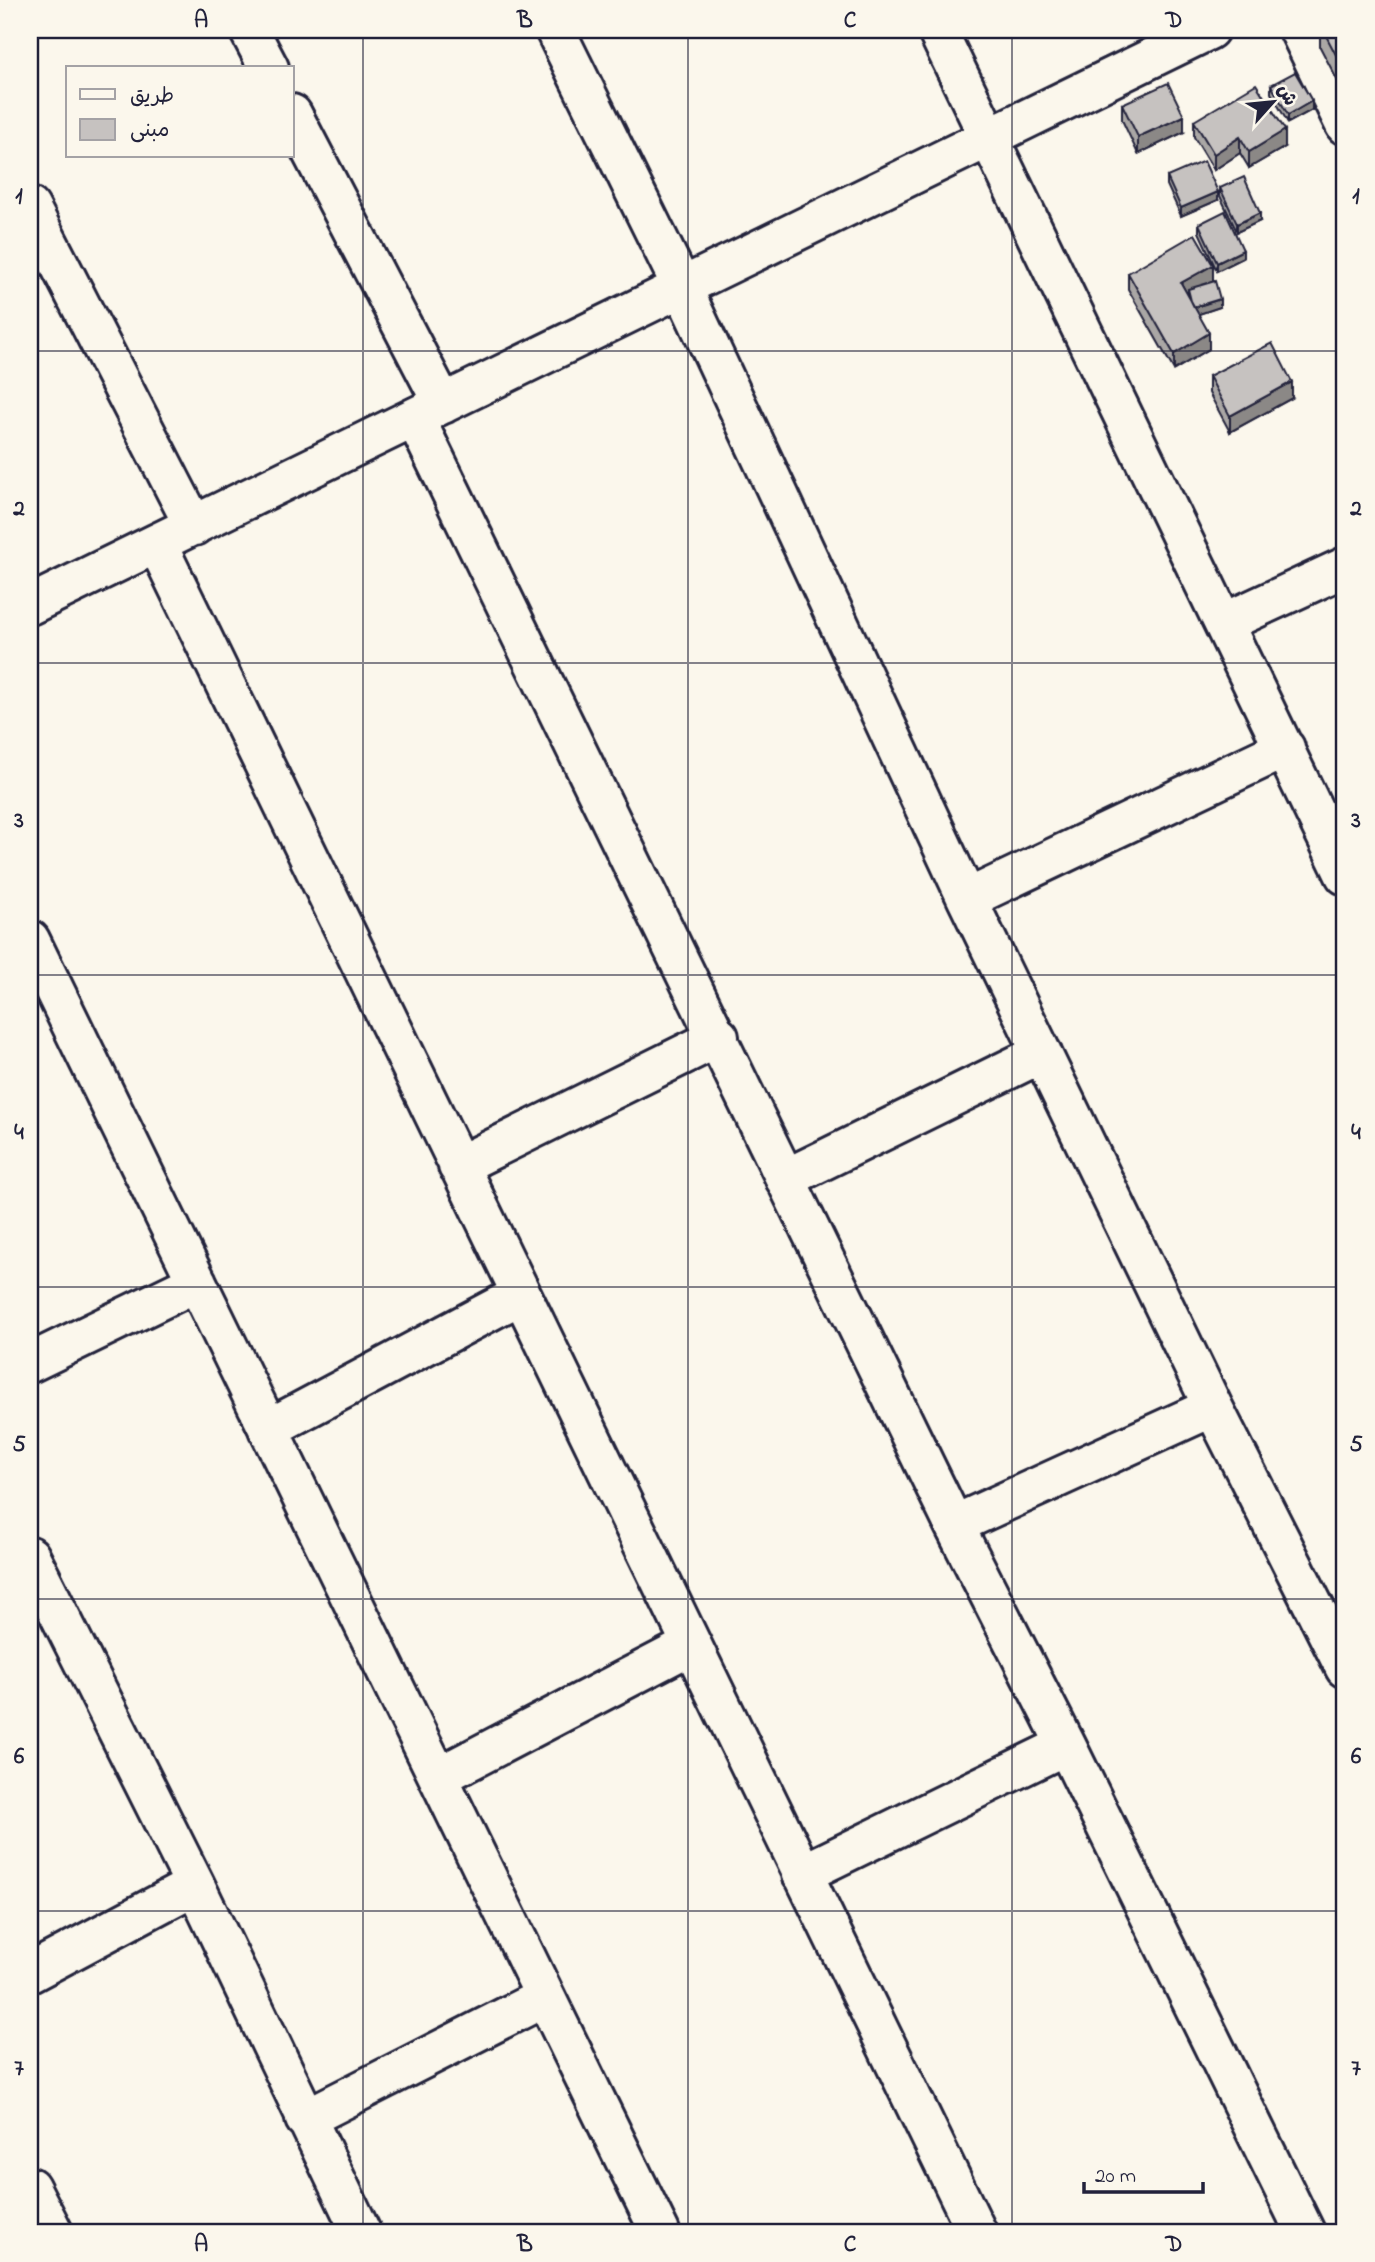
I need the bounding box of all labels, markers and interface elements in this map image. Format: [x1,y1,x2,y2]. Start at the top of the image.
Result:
text: A [194,5,208,38]
text: B [516,5,533,38]
text: C [844,5,857,38]
text: D [1165,5,1182,38]
legend [66,66,294,158]
north arrow [1238,66,1308,136]
text: ش [1269,80,1303,111]
text: طريق [130,82,174,112]
text: مبنى [130,116,169,146]
text: 1 [15,181,23,214]
text: 1 [1352,181,1360,214]
text: 2 [12,493,25,526]
text: 2 [1349,493,1362,526]
text: 3 [13,805,24,838]
text: 3 [1350,805,1361,838]
text: 4 [14,1117,24,1150]
text: 4 [1351,1117,1361,1150]
text: 5 [12,1429,26,1462]
text: 5 [1349,1429,1363,1462]
text: 6 [14,1741,25,1774]
text: 6 [1351,1741,1362,1774]
text: 7 [14,2053,24,2086]
text: 7 [1351,2053,1361,2086]
scale bar [1084,2150,1204,2194]
text: 20 m [1095,2162,1136,2192]
text: A [194,2229,208,2262]
text: B [516,2229,533,2262]
text: C [844,2229,857,2262]
text: D [1165,2229,1182,2262]

